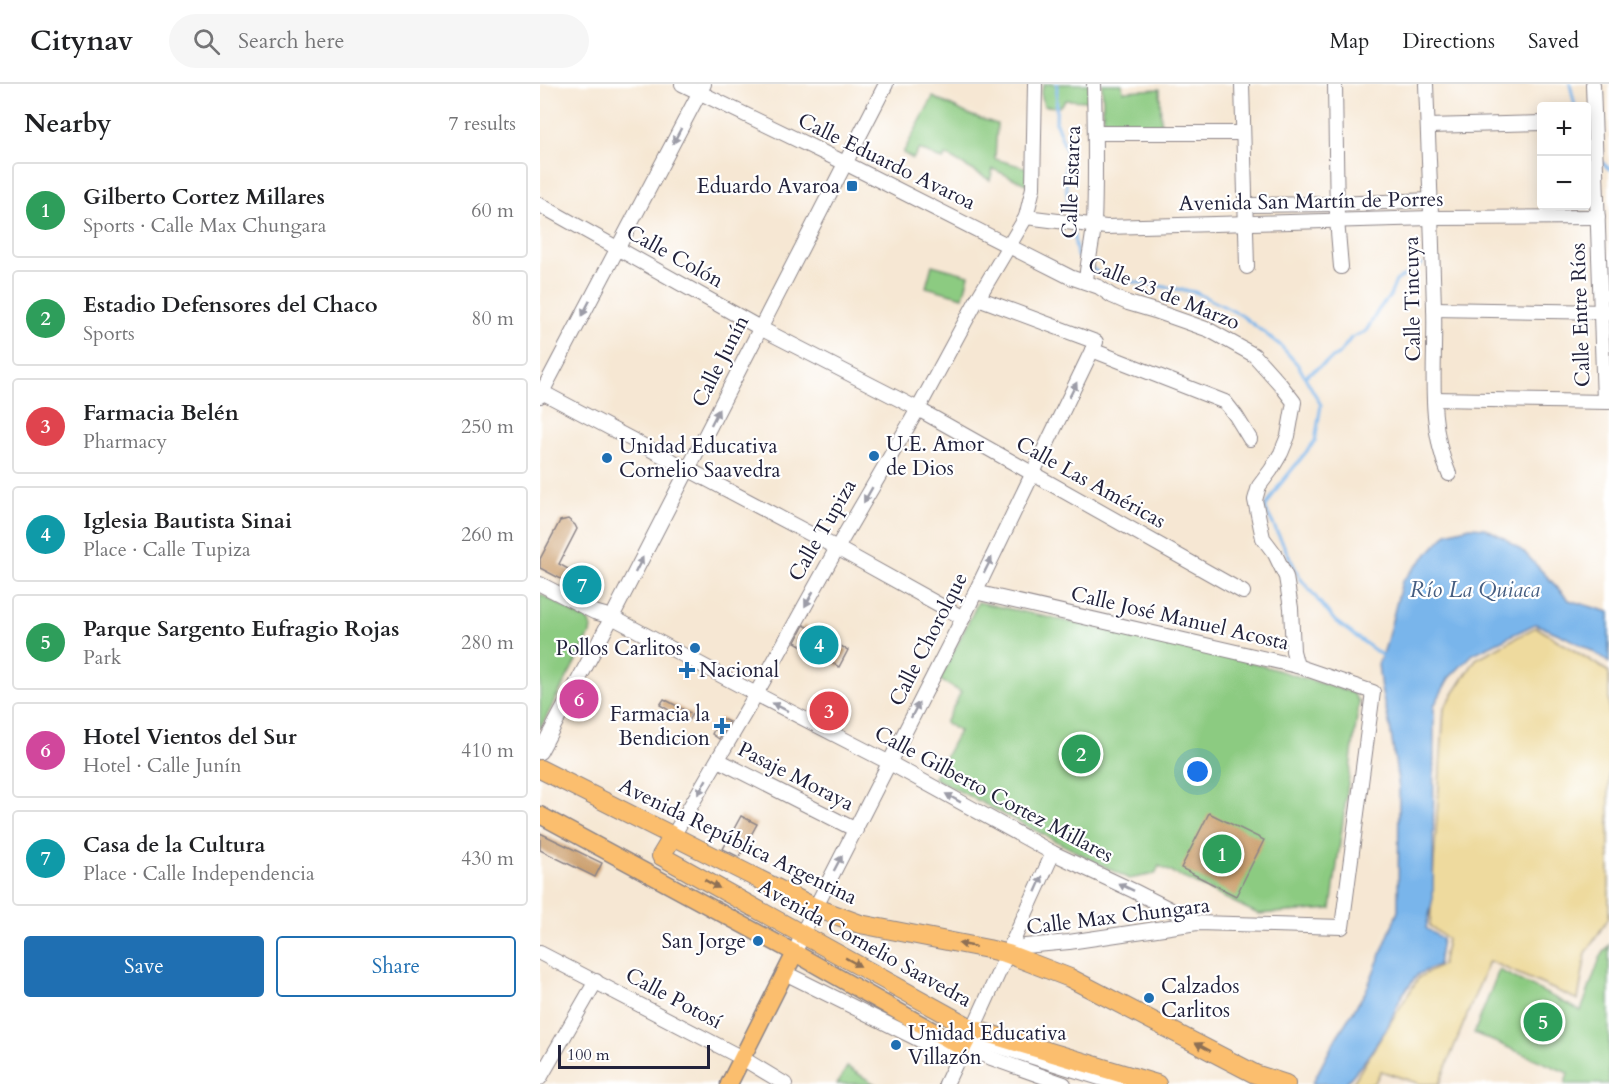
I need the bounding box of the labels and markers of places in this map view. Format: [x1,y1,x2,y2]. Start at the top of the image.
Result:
place label: Eduardo Avaroa [697,172,840,201]
marker: Eduardo Avaroa [845,179,859,193]
place label: U.E. Amor de Dios [886,430,984,483]
place label: Unidad Educativa Cornelio Saavedra [619,432,781,485]
marker: U.E. Amor de Dios [867,449,881,463]
marker: Unidad Educativa Cornelio Saavedra [600,451,614,465]
pin: 7 [562,562,602,608]
pin: 4 [800,622,838,668]
place label: Pollos Carlitos [555,634,683,663]
marker: Pollos Carlitos [688,641,702,655]
place label: Nacional [699,656,779,685]
marker: Nacional [680,663,694,677]
pin: 6 [560,676,598,722]
pin: 3 [810,688,848,734]
place label: Farmacia la Bendicion [610,700,710,753]
marker: Farmacia la Bendicion [715,719,729,733]
pin: 2 [1062,732,1100,776]
pin: 1 [1202,832,1242,876]
place label: San Jorge [661,927,746,956]
marker: San Jorge [751,934,765,948]
place label: Calzados Carlitos [1161,972,1239,1025]
marker: Calzados Carlitos [1142,991,1156,1005]
pin: 5 [1524,1000,1562,1044]
place label: Unidad Educativa Villazón [908,1019,1067,1072]
marker: Unidad Educativa Villazón [889,1038,903,1052]

